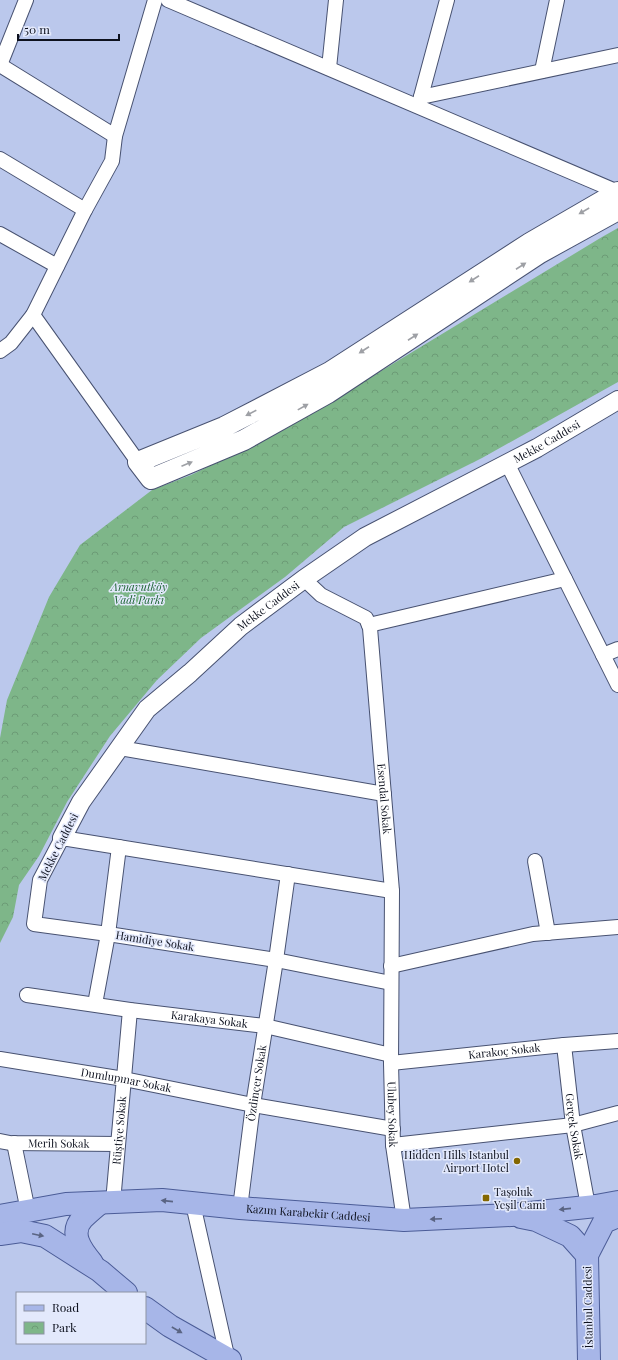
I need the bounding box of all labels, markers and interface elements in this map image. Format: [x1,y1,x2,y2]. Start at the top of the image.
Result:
scale bar [18,16,119,42]
text: 50 m [24,21,50,37]
one-way arrow [578,208,590,215]
one-way arrow [516,262,527,270]
one-way arrow [468,276,479,283]
one-way arrow [408,333,418,341]
one-way arrow [359,346,369,354]
one-way arrow [297,403,309,410]
one-way arrow [245,410,257,416]
street label: Mekke Caddesi [510,416,582,466]
one-way arrow [181,461,192,467]
street label: Mekke Caddesi [234,577,302,634]
park label: Arnavutköy Vadi Parkı [110,579,168,607]
street label: Esendal Sokak [374,763,395,835]
street label: Mekke Caddesi [34,810,81,883]
street label: Hamidiye Sokak [115,927,195,954]
street label: Karakaya Sokak [170,1007,249,1031]
street label: Karakoç Sokak [468,1040,541,1062]
street label: Özdinçer Sokak [243,1044,269,1122]
street label: Dumlupınar Sokak [80,1064,173,1095]
street label: Ulubey Sokak [384,1081,401,1148]
street label: Gerçek Sokak [562,1092,587,1161]
street label: Rüştiye Sokak [108,1095,129,1165]
street label: Merih Sokak [28,1135,90,1151]
place label: Hidden Hills Istanbul Airport Hotel [404,1147,509,1175]
marker: Hidden Hills Istanbul Airport Hotel [512,1156,522,1166]
place label: Taşoluk Yeşil Cami [493,1184,545,1212]
marker: Taşoluk Yeşil Cami [481,1193,491,1203]
one-way arrow [161,1197,173,1204]
street label: Kazım Karabekir Caddesi [245,1200,371,1225]
one-way arrow [559,1206,572,1212]
one-way arrow [430,1215,442,1222]
one-way arrow [32,1232,45,1238]
street label: İstanbul Caddesi [579,1266,596,1348]
legend [16,1292,146,1344]
text: Road [52,1299,79,1315]
text: Park [52,1319,77,1335]
one-way arrow [171,1326,183,1333]

